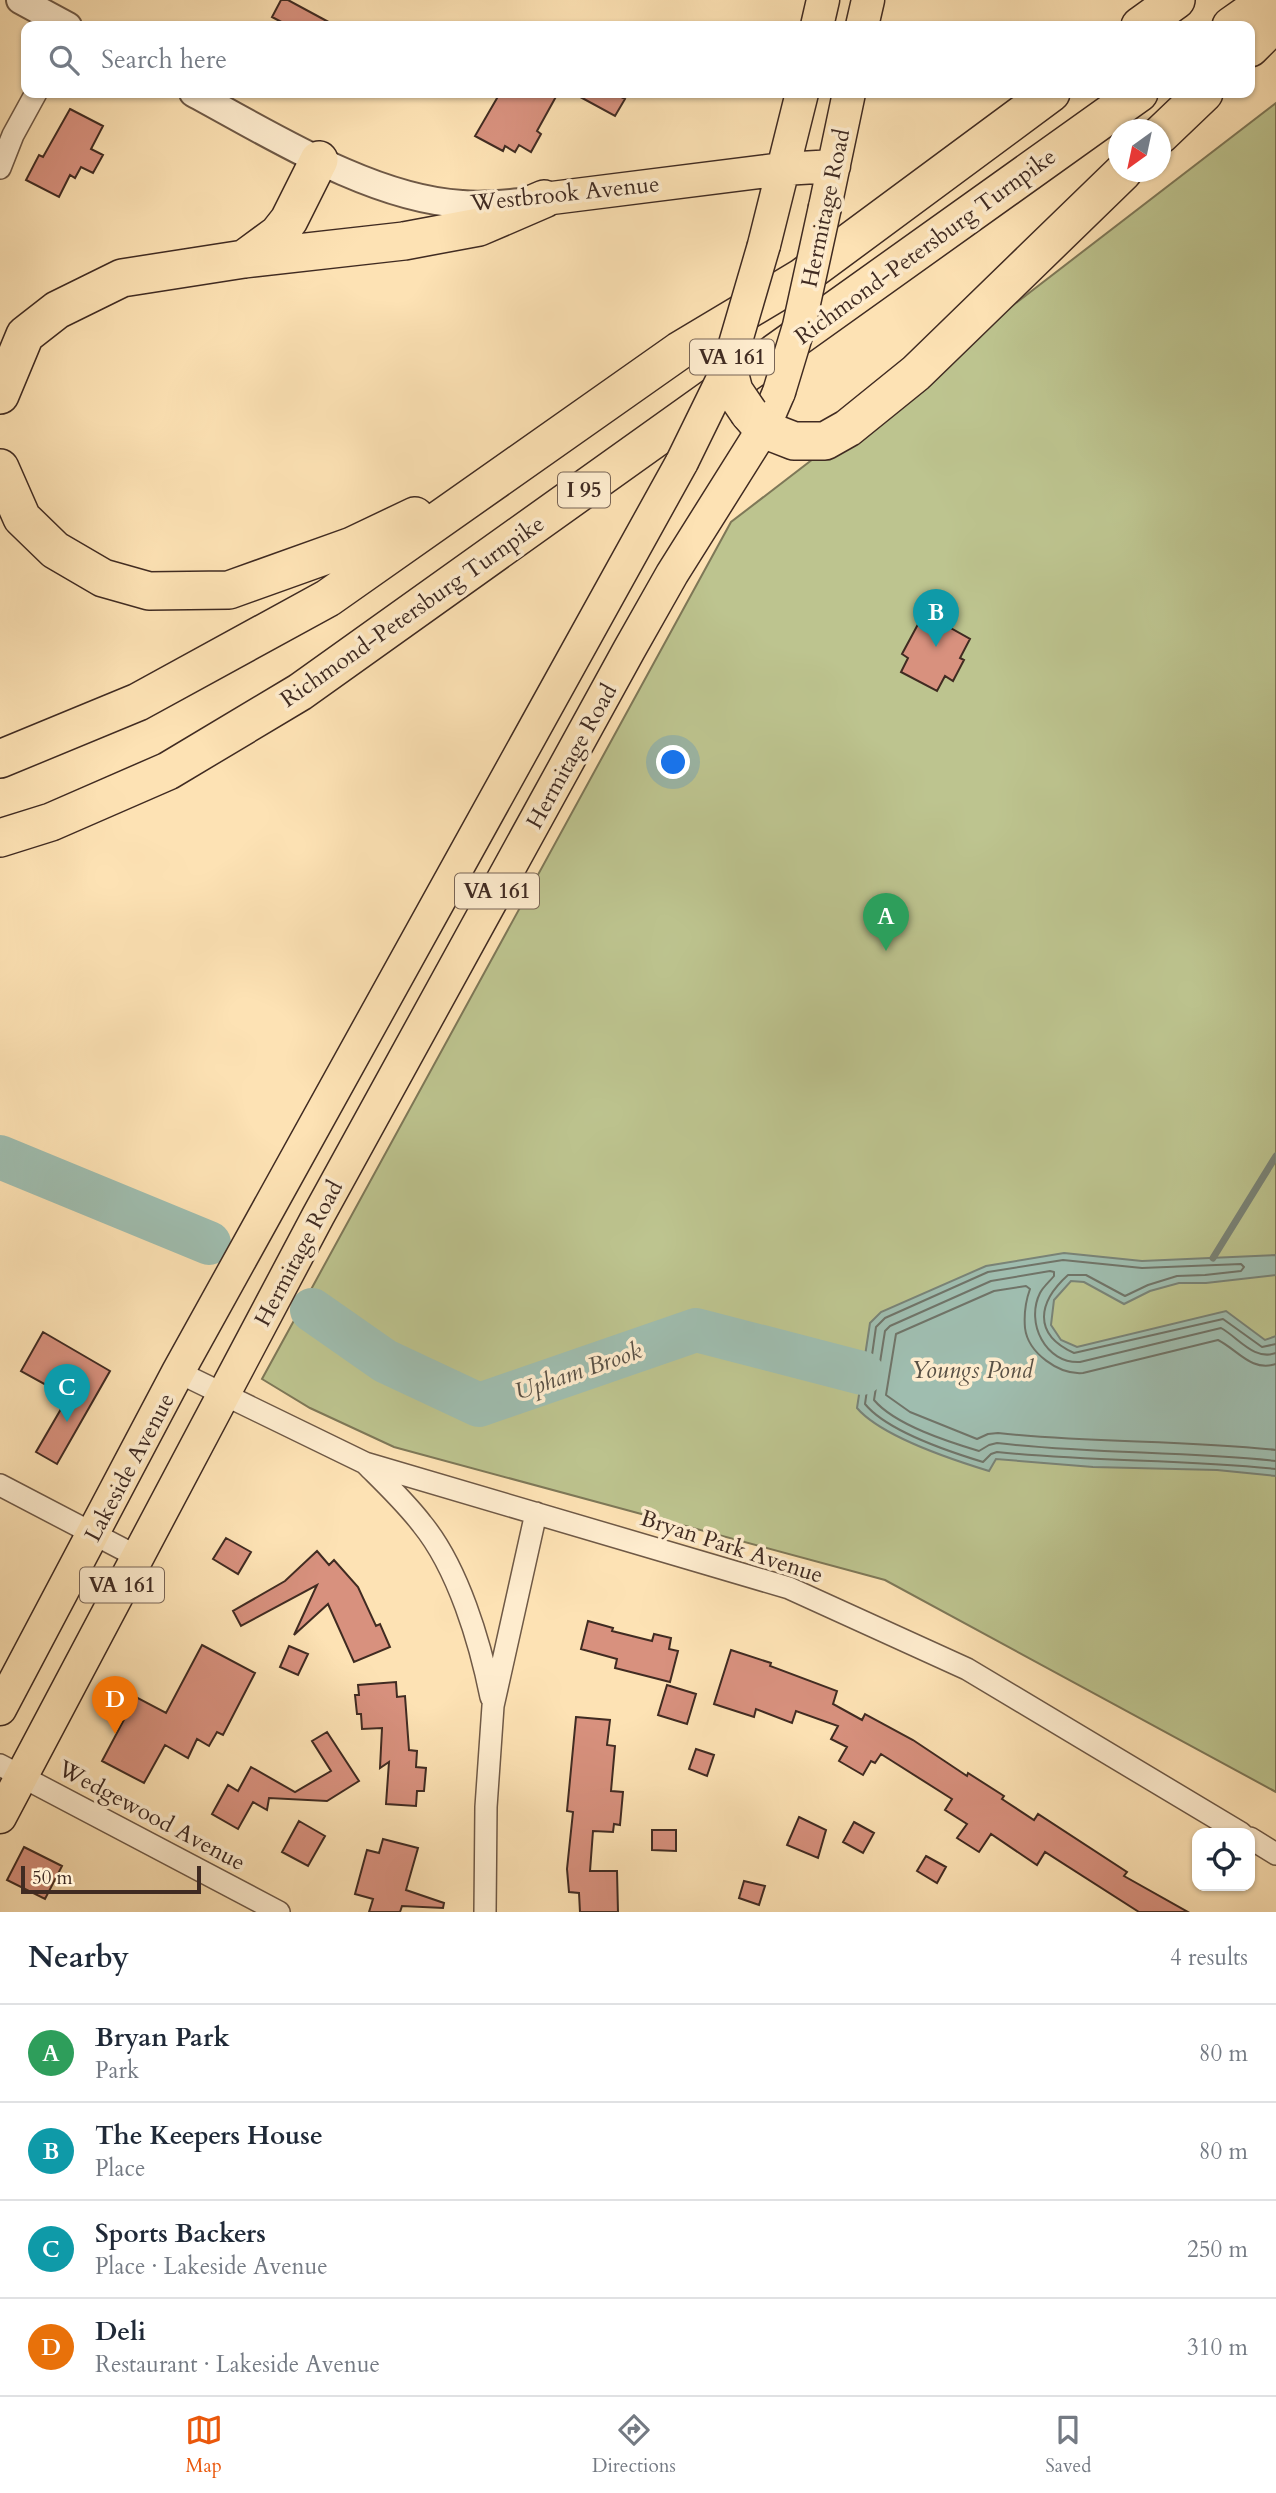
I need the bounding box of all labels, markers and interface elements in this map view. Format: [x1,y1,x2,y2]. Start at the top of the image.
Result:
search box [21,21,1255,98]
icon: search [45,41,83,79]
text: Search here [101,42,227,77]
north arrow [1108,119,1171,182]
street label: Hermitage Road [794,125,858,290]
street label: Richmond-Petersburg Turnpike [788,141,1062,352]
street label: Westbrook Avenue [468,168,661,219]
road number: VA 161 [690,340,774,374]
road number: I 95 [558,472,610,508]
street label: Richmond-Petersburg Turnpike [274,508,550,715]
pin: B [913,589,959,647]
street label: Hermitage Road [519,678,624,834]
your location [656,745,690,779]
road number: VA 161 [455,874,539,908]
pin: A [863,893,909,951]
street label: Hermitage Road [247,1174,350,1332]
water label: Upham Brook [510,1334,647,1409]
water label: Youngs Pond [911,1354,1034,1387]
pin: C [44,1364,90,1422]
street label: Lakeside Avenue [77,1387,182,1547]
street label: Bryan Park Avenue [637,1502,827,1591]
road number: VA 161 [80,1568,164,1602]
pin: D [92,1676,138,1734]
street label: Wedgewood Avenue [52,1753,251,1878]
map controls [1192,1828,1255,1891]
button: locate [1192,1828,1255,1891]
scale bar [21,1863,201,1895]
text: 50 m [32,1865,73,1891]
text: Nearby [28,1937,129,1978]
text: 4 results [1170,1942,1248,1973]
text: Bryan Park [95,2020,230,2055]
text: A [42,2038,60,2069]
text: 80 m [1199,2038,1248,2069]
text: Park [95,2055,139,2086]
text: The Keepers House [95,2118,323,2153]
text: B [43,2136,59,2167]
text: 80 m [1199,2136,1248,2167]
text: Place [95,2153,145,2184]
text: Sports Backers [95,2216,266,2251]
text: C [42,2234,60,2265]
text: 250 m [1187,2234,1248,2265]
text: Place · Lakeside Avenue [95,2251,328,2282]
text: Deli [95,2314,146,2349]
text: D [41,2332,61,2363]
text: 310 m [1187,2332,1248,2363]
text: Restaurant · Lakeside Avenue [95,2349,380,2380]
tab: Map [185,2411,223,2479]
tab: Directions [592,2411,676,2479]
tab: Saved [1045,2411,1091,2479]

